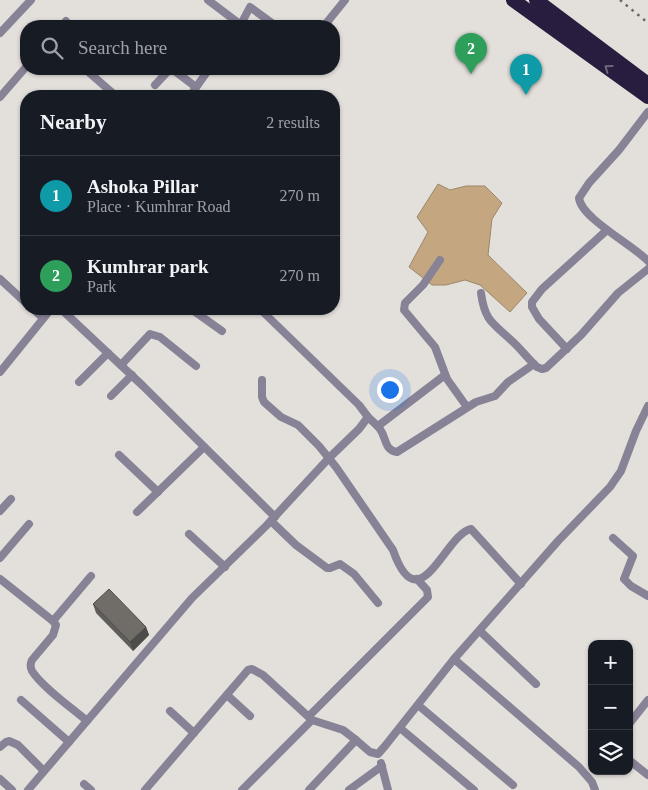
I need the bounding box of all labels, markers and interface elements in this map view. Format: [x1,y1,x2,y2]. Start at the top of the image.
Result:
search box [20,20,340,75]
pin: 2 [455,33,487,74]
icon: search [38,34,66,62]
text: Search here [78,37,167,58]
pin: 1 [510,54,542,95]
one-way arrow [605,65,614,74]
text: Nearby [40,110,107,134]
text: 2 results [266,114,320,131]
text: Ashoka Pillar [87,176,198,197]
text: 1 [52,187,60,204]
text: 270 m [280,187,320,204]
text: Place · Kumhrar Road [87,198,231,215]
text: Kumhrar park [87,256,209,277]
text: 2 [52,267,60,284]
text: 270 m [280,267,320,284]
text: Park [87,278,116,295]
your location [377,377,403,403]
map controls [588,640,633,775]
button: + [588,640,633,685]
button: − [588,685,633,730]
button: layers [588,730,633,775]

